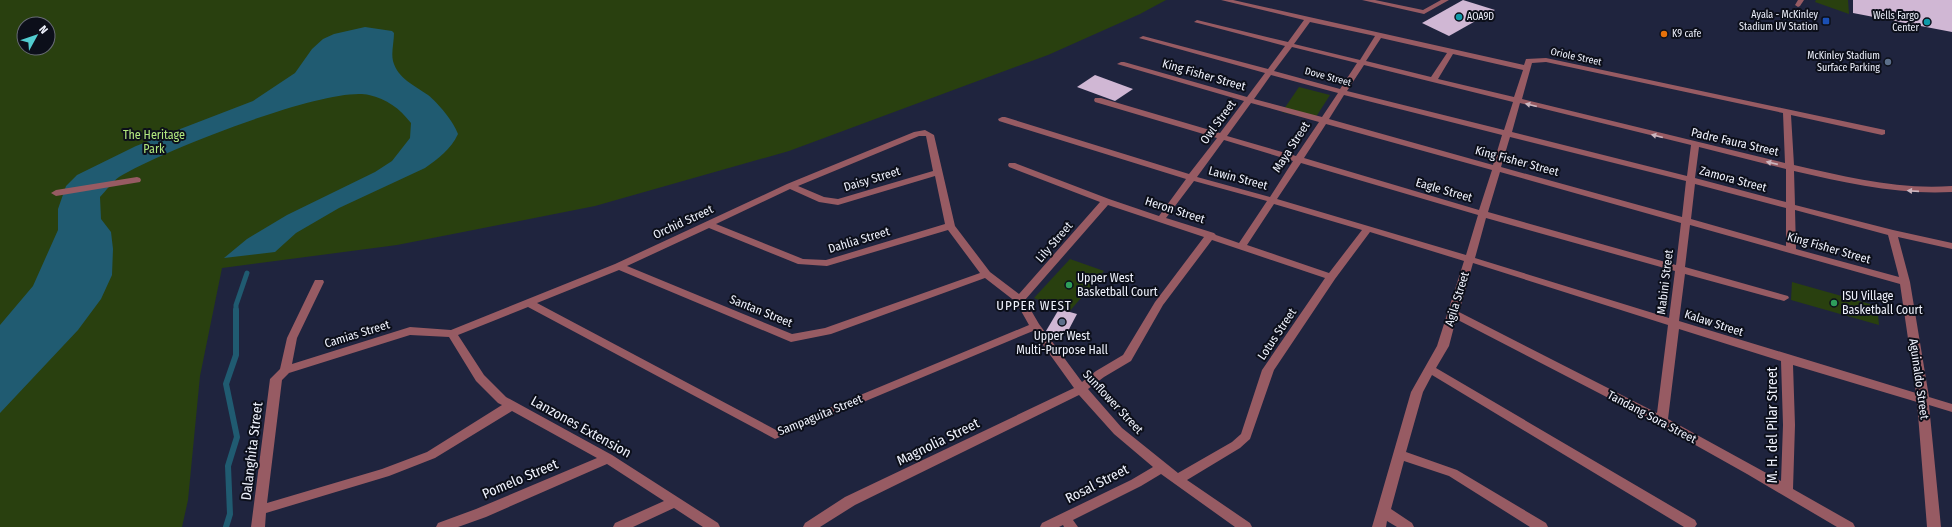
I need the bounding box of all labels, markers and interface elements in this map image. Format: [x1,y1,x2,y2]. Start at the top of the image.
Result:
place label: Ayala - McKinley Stadium UV Station [1739,9,1819,33]
place label: Wells Fargo Center [1873,10,1920,34]
place label: AOA9D [1467,11,1494,23]
marker: AOA9D [1454,12,1464,22]
north arrow [16,16,56,56]
marker: Ayala - McKinley Stadium UV Station [1821,16,1831,26]
marker: Wells Fargo Center [1922,17,1932,27]
text: N [36,23,50,37]
place label: K9 cafe [1672,28,1701,40]
marker: K9 cafe [1659,29,1669,39]
street label: Oriole Street [1549,46,1603,68]
place label: McKinley Stadium Surface Parking [1807,50,1880,74]
street label: King Fisher Street [1161,56,1247,94]
marker: McKinley Stadium Surface Parking [1883,57,1893,67]
street label: Dove Street [1304,65,1353,89]
street label: Owl Street [1197,97,1239,147]
one-way arrow [1525,102,1537,108]
street label: Maya Street [1269,119,1313,175]
street label: Padre Faura Street [1690,125,1780,159]
park label: The Heritage Park [123,128,185,156]
one-way arrow [1651,132,1663,138]
street label: King Fisher Street [1474,143,1560,179]
one-way arrow [1766,160,1778,166]
street label: Lawin Street [1207,163,1269,193]
street label: Zamora Street [1698,163,1768,195]
street label: Daisy Street [842,164,902,194]
street label: Eagle Street [1414,175,1474,205]
one-way arrow [1907,187,1919,194]
street label: Heron Street [1143,194,1207,226]
street label: Orchid Street [651,202,715,242]
street label: Lily Street [1033,219,1075,265]
street label: Dahlia Street [827,224,891,256]
street label: King Fisher Street [1786,229,1872,267]
street label: Mabini Street [1654,249,1676,315]
street label: Agila Street [1442,270,1472,328]
place label: Upper West Basketball Court [1077,271,1158,299]
marker: Upper West Basketball Court [1064,280,1074,290]
place label: ISU Village Basketball Court [1842,289,1923,317]
street label: Santan Street [728,292,795,330]
district label: UPPER WEST [996,298,1072,313]
marker: ISU Village Basketball Court [1829,298,1839,308]
street label: Lotus Street [1255,306,1299,362]
street label: Kalaw Street [1683,307,1745,339]
street label: Camias Street [323,317,391,351]
marker: Upper West Multi-Purpose Hall [1057,317,1067,327]
place label: Upper West Multi-Purpose Hall [1016,329,1108,357]
street label: Aguinaldo Street [1906,338,1932,420]
street label: M. H. del Pilar Street [1764,366,1781,483]
street label: Sunflower Street [1080,367,1146,437]
street label: Tandang Sora Street [1605,388,1699,446]
street label: Lanzones Extension [528,392,634,462]
street label: Sampaguita Street [776,392,864,438]
street label: Dalanghita Street [238,400,267,501]
street label: Magnolia Street [894,414,982,469]
street label: Pomelo Street [480,455,561,503]
street label: Rosal Street [1062,461,1132,507]

